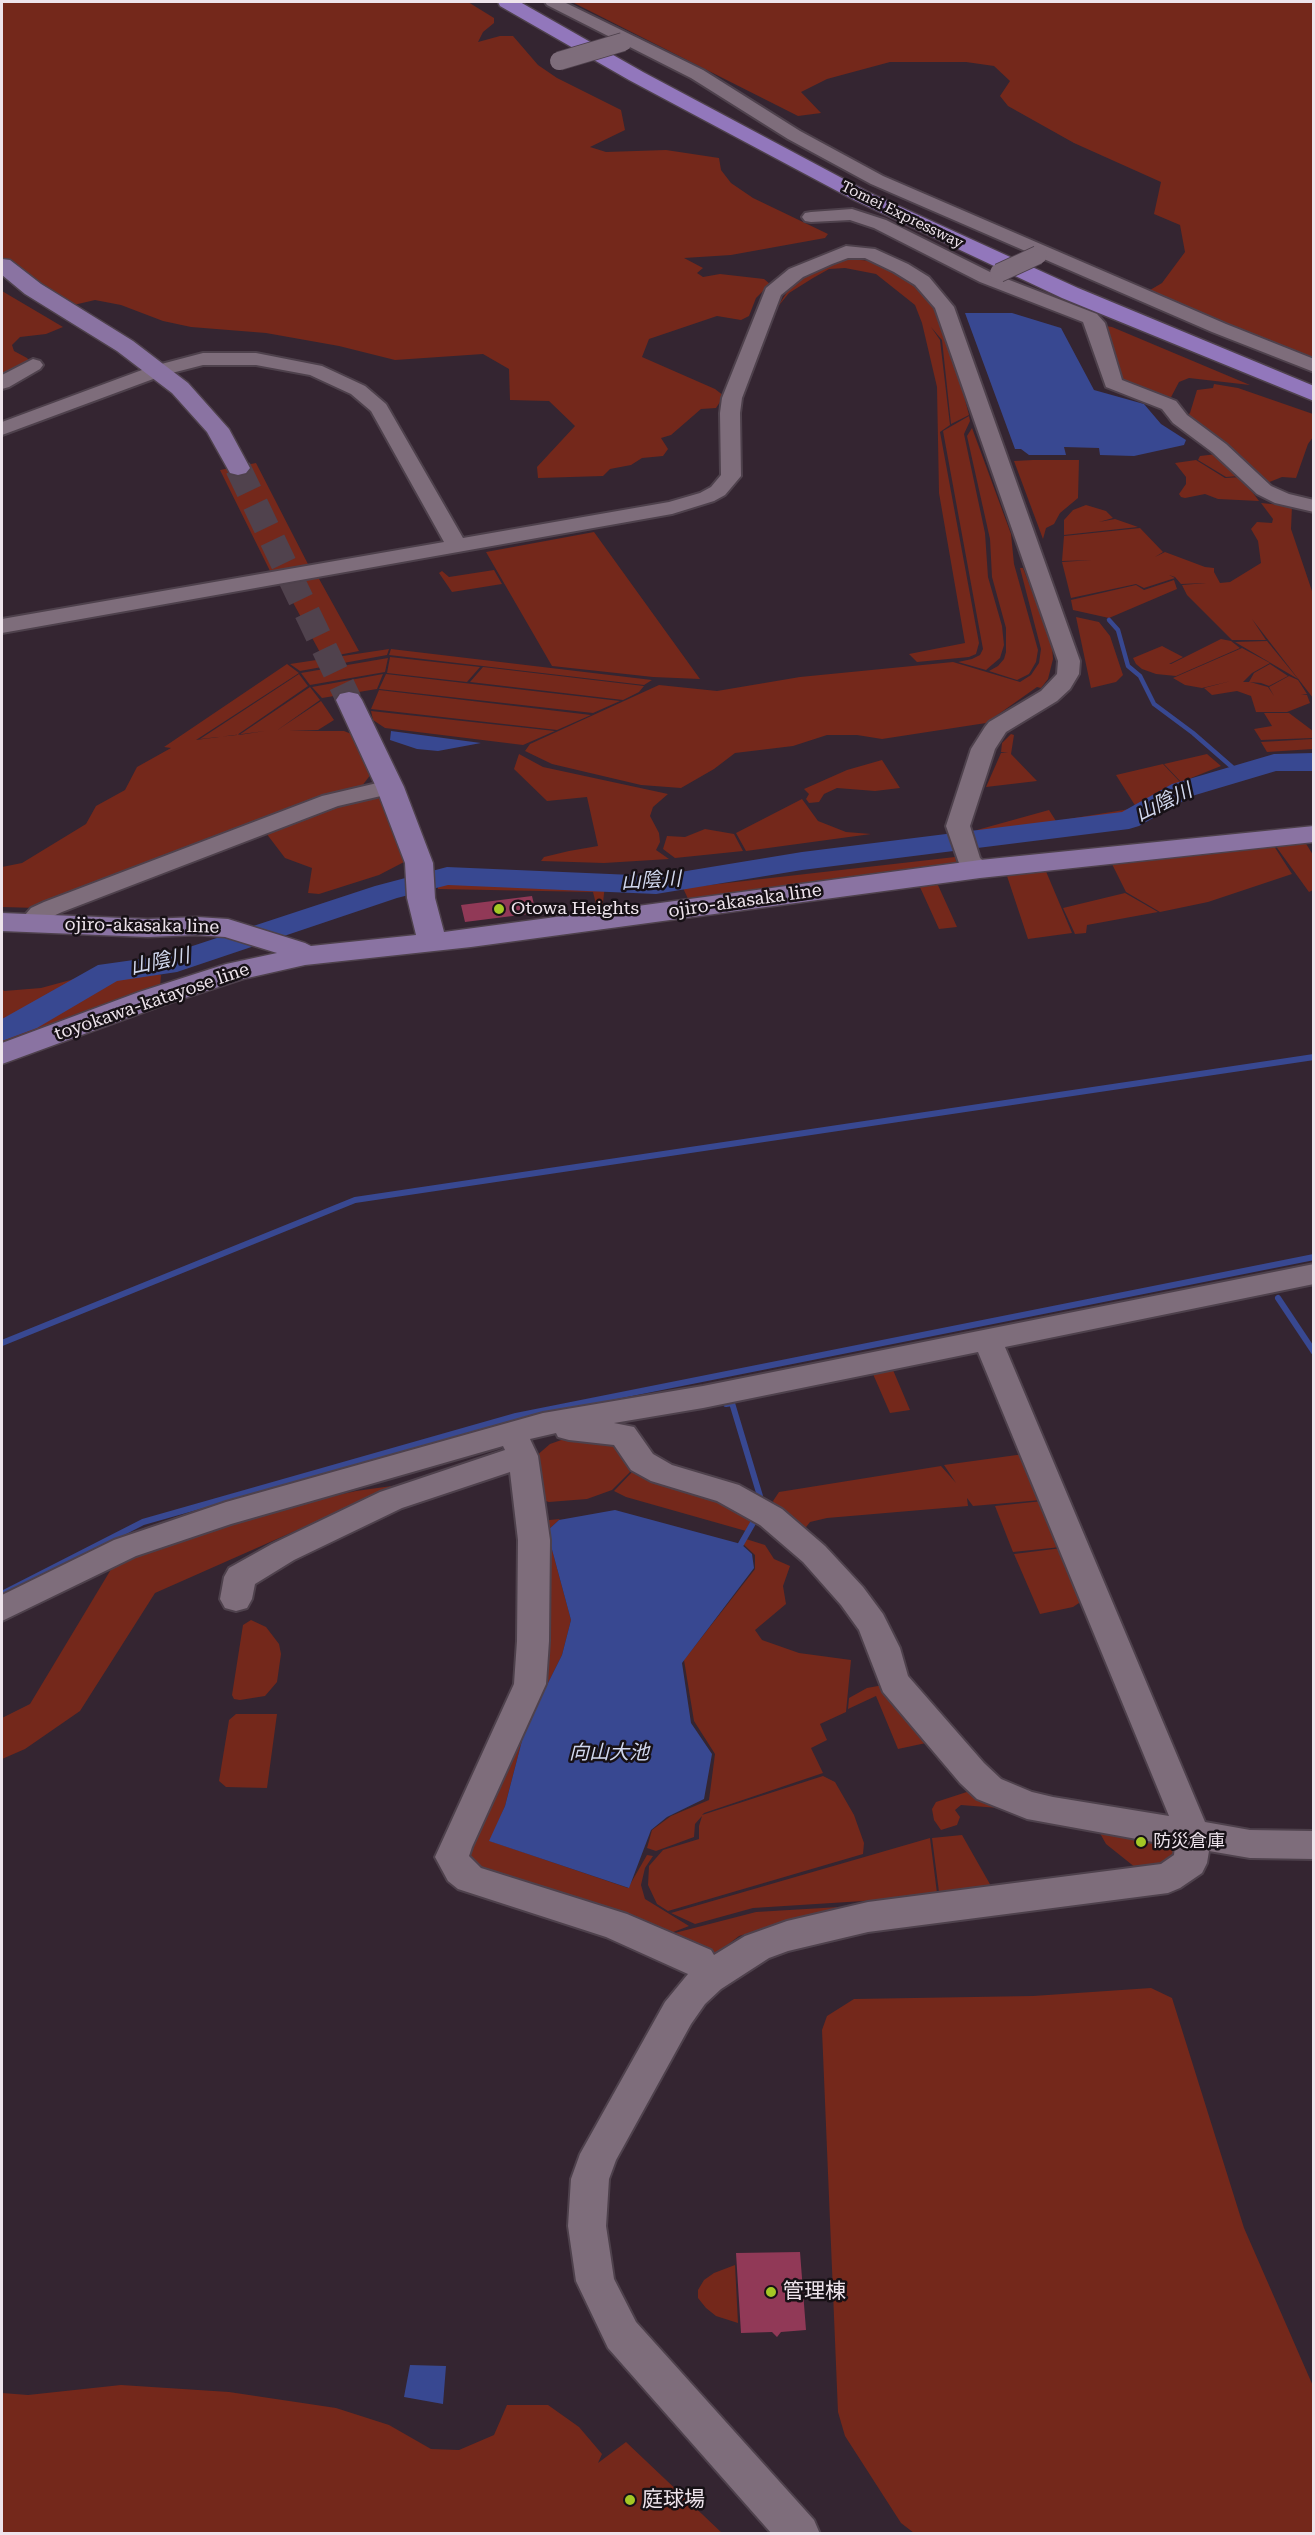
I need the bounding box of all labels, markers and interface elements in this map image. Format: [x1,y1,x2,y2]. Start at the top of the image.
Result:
street label: Tomei Expressway [838,178,966,252]
water label: 山陰川 [1132,779,1196,827]
water label: 山陰川 [620,867,682,895]
street label: ojiro-akasaka line [667,880,823,922]
place label: Otowa Heights [511,898,639,920]
marker: Otowa Heights [492,902,506,916]
street label: ojiro-akasaka line [64,914,220,938]
water label: 山陰川 [128,944,192,980]
street label: toyokawa-katayose line [52,959,252,1045]
water label: 向山大池 [569,1741,649,1765]
place label: 防災倉庫 [1153,1831,1225,1853]
marker: 防災倉庫 [1134,1835,1148,1849]
place label: 管理棟 [783,2279,846,2305]
marker: 管理棟 [764,2285,778,2299]
place label: 庭球場 [642,2487,705,2513]
marker: 庭球場 [623,2493,637,2507]

